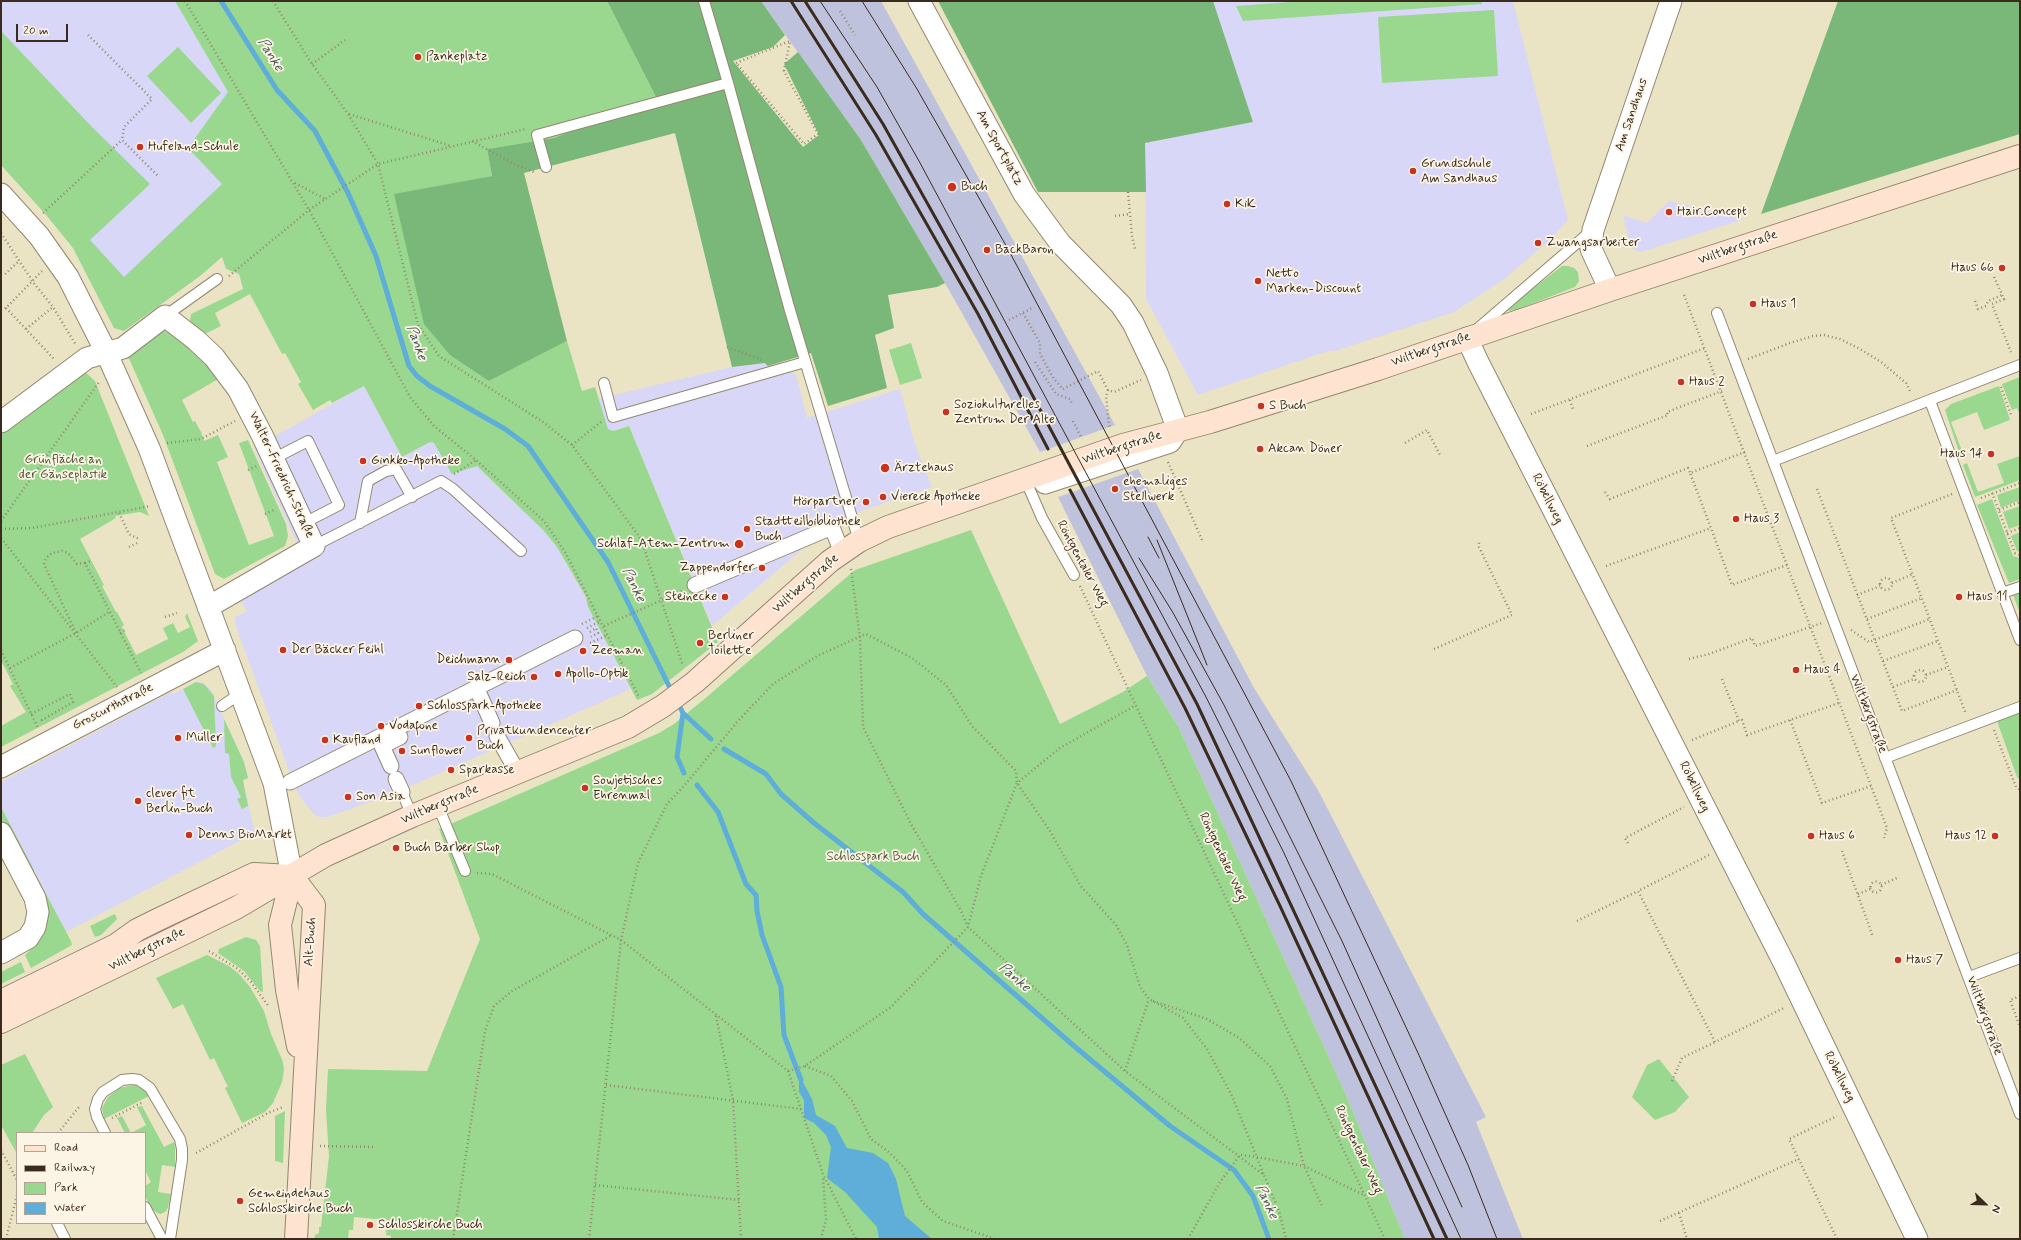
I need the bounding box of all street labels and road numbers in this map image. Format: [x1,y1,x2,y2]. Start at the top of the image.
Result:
street label: Am Sandhaus [1612,76,1652,154]
street label: Am Sportplatz [972,108,1026,188]
street label: Wiltbergstraße [1696,227,1780,269]
street label: Wiltbergstraße [1389,329,1473,371]
street label: Walter-Friedrich-Straße [245,409,317,541]
street label: Wiltbergstraße [1080,428,1164,468]
street label: Röbellweg [1528,471,1566,527]
street label: Röntgentaler Weg [1053,518,1111,610]
street label: Wiltbergstraße [770,551,842,617]
street label: Wiltbergstraße [1846,673,1890,755]
street label: Groscurthstraße [70,680,156,734]
street label: Röbellweg [1675,759,1713,815]
street label: Wiltbergstraße [399,782,481,828]
street label: Röntgentaler Weg [1195,810,1249,904]
street label: Alt-Buch [302,917,320,967]
street label: Wiltbergstraße [106,925,188,975]
street label: Wiltbergstraße [1963,974,2005,1058]
street label: Röbellweg [1820,1049,1858,1105]
street label: Röntgentaler Weg [1331,1103,1385,1197]

